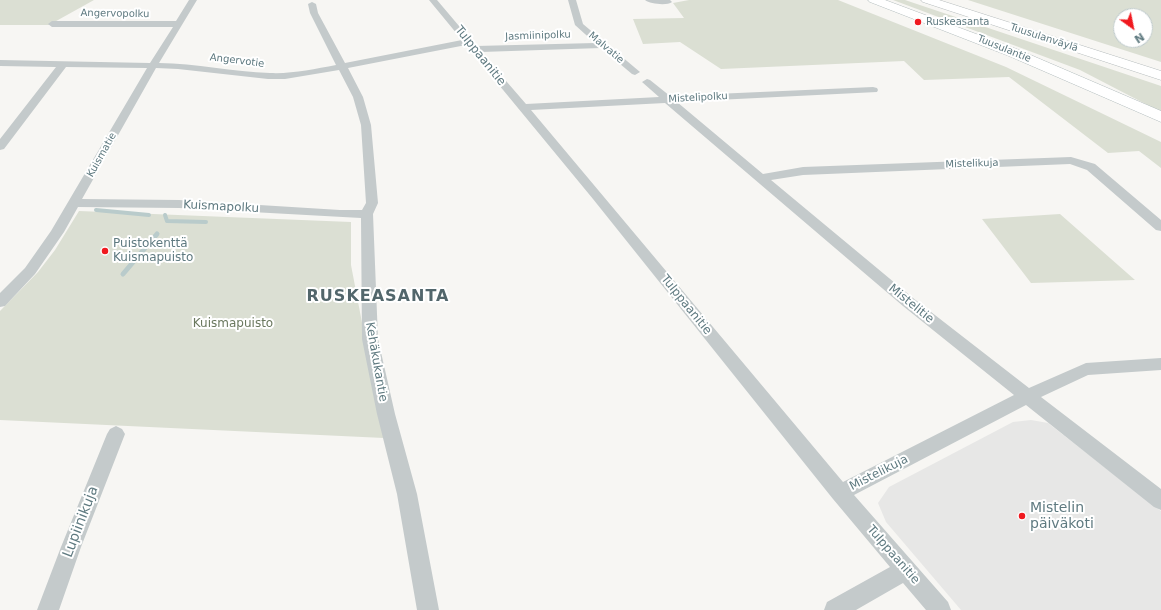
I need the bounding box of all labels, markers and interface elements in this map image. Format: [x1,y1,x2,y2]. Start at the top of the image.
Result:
street label: Angervopolku [80,7,150,21]
north arrow [1113,8,1153,48]
place label: Ruskeasanta [926,16,989,28]
marker: Ruskeasanta [913,17,923,27]
street label: Tuusulanväylä [1008,21,1080,55]
street label: Tulppaanitie [452,23,508,89]
street label: Jasmiinipolku [505,29,571,43]
street label: Malvatie [586,30,626,66]
text: N [1132,30,1147,46]
street label: Tuusulantie [975,33,1033,65]
street label: Angervotie [209,52,265,70]
street label: Mistelipolku [668,90,728,106]
street label: Kuismatie [85,131,119,179]
street label: Mistelikuja [945,157,999,171]
street label: Kuismapolku [183,198,259,216]
place label: Puistokenttä Kuismapuisto [113,237,193,265]
marker: Puistokenttä Kuismapuisto [100,246,110,256]
street label: Tulppaanitie [658,272,714,338]
street label: Mistelitie [885,281,937,327]
district label: RUSKEASANTA [307,287,449,307]
park label: Kuismapuisto [193,317,273,331]
street label: Kehäkukantie [362,321,390,403]
street label: Mistelikuja [847,452,911,494]
street label: Lupiinikuja [60,484,102,560]
place label: Mistelin päiväkoti [1030,500,1094,532]
marker: Mistelin päiväkoti [1017,511,1027,521]
street label: Tulppaanitie [864,523,922,587]

